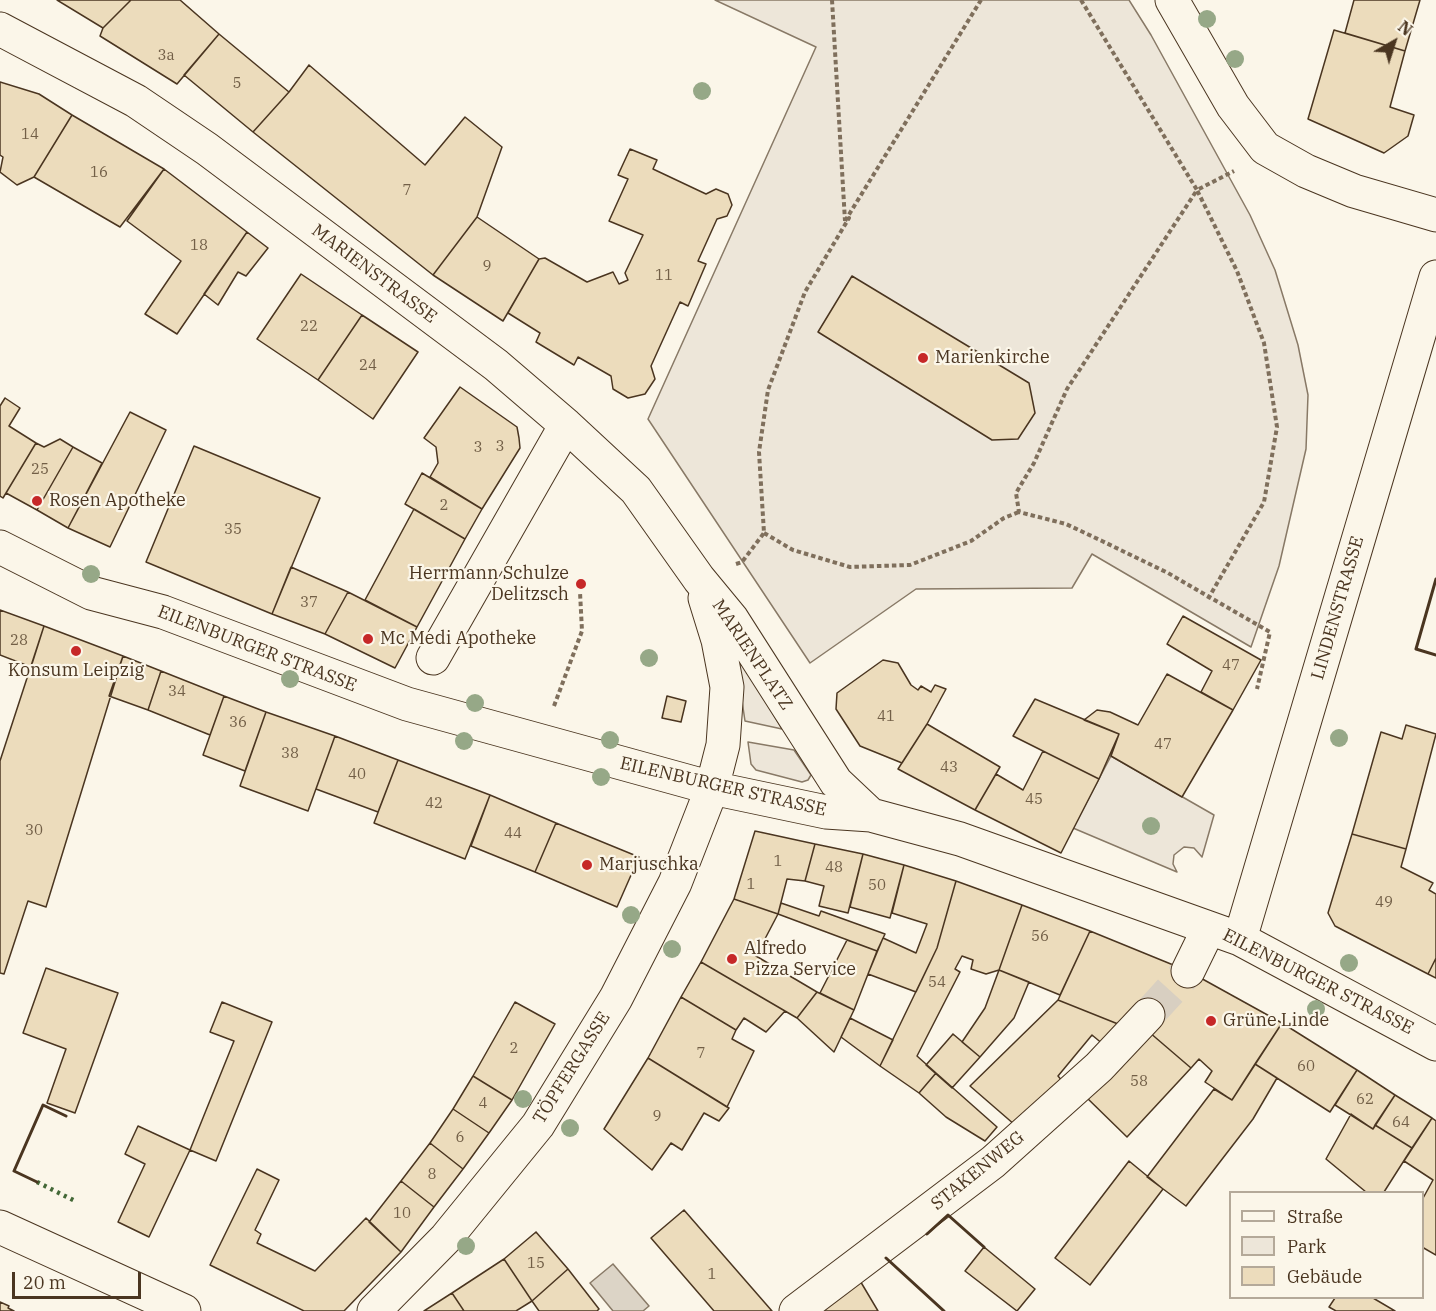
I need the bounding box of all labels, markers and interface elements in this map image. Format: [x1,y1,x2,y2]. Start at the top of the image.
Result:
north arrow [1364,12,1424,72]
text: N [1394,16,1417,40]
house number: 3a [157,47,175,65]
house number: 5 [233,75,241,93]
house number: 14 [21,126,39,144]
house number: 16 [90,164,108,182]
house number: 7 [403,182,411,200]
street label: MARIENSTRASSE [307,220,441,328]
house number: 18 [190,237,208,255]
house number: 9 [483,258,491,276]
house number: 11 [655,267,673,285]
house number: 22 [300,318,318,336]
place label: Marienkirche [935,347,1050,369]
marker: Marienkirche [916,351,930,365]
house number: 24 [359,357,377,375]
house number: 3 [496,438,504,456]
house number: 3 [474,439,482,457]
house number: 25 [31,461,49,479]
place label: Rosen Apotheke [49,490,186,512]
marker: Rosen Apotheke [30,494,44,508]
house number: 2 [440,497,448,515]
house number: 35 [224,521,242,539]
street label: LINDENSTRASSE [1307,534,1369,682]
place label: Herrmann Schulze Delitzsch [409,563,569,606]
marker: Herrmann Schulze Delitzsch [574,577,588,591]
house number: 37 [300,594,318,612]
street label: MARIENPLATZ [707,596,797,714]
street label: EILENBURGER STRASSE [154,601,360,697]
place label: Mc Medi Apotheke [380,628,536,650]
house number: 28 [10,632,28,650]
marker: Mc Medi Apotheke [361,632,375,646]
marker: Konsum Leipzig [69,644,83,658]
house number: 47 [1222,657,1240,675]
place label: Konsum Leipzig [8,660,144,682]
house number: 34 [168,683,186,701]
house number: 41 [877,708,895,726]
house number: 36 [229,714,247,732]
house number: 47 [1154,736,1172,754]
house number: 38 [281,745,299,763]
street label: EILENBURGER STRASSE [618,753,828,821]
house number: 43 [940,759,958,777]
house number: 40 [348,766,366,784]
house number: 45 [1025,791,1043,809]
house number: 42 [425,795,443,813]
house number: 30 [25,822,43,840]
house number: 44 [504,825,522,843]
house number: 1 [774,853,782,871]
place label: Marjuschka [599,854,699,876]
marker: Marjuschka [580,858,594,872]
house number: 48 [825,859,843,877]
house number: 1 [747,876,755,894]
house number: 50 [868,877,886,895]
house number: 49 [1375,894,1393,912]
street label: EILENBURGER STRASSE [1219,924,1417,1040]
house number: 56 [1031,928,1049,946]
place label: Alfredo Pizza Service [744,938,856,980]
marker: Alfredo Pizza Service [725,952,739,966]
house number: 54 [928,974,946,992]
street label: TÖPFERGASSE [529,1008,615,1128]
place label: Grüne Linde [1223,1010,1329,1032]
marker: Grüne Linde [1204,1014,1218,1028]
house number: 2 [510,1040,518,1058]
house number: 7 [697,1045,705,1063]
house number: 60 [1297,1058,1315,1076]
house number: 58 [1130,1073,1148,1091]
house number: 62 [1356,1091,1374,1109]
house number: 4 [479,1095,487,1113]
house number: 9 [653,1108,661,1126]
house number: 64 [1392,1114,1410,1132]
street label: STAKENWEG [927,1127,1029,1215]
house number: 6 [456,1129,464,1147]
house number: 8 [428,1166,436,1184]
legend [1229,1191,1424,1299]
house number: 10 [393,1205,411,1223]
text: Straße [1287,1205,1343,1228]
text: Park [1287,1235,1326,1258]
house number: 15 [527,1255,545,1273]
scale bar [15,1260,144,1298]
text: Gebäude [1287,1265,1362,1288]
house number: 1 [708,1266,716,1284]
text: 20 m [23,1271,66,1294]

